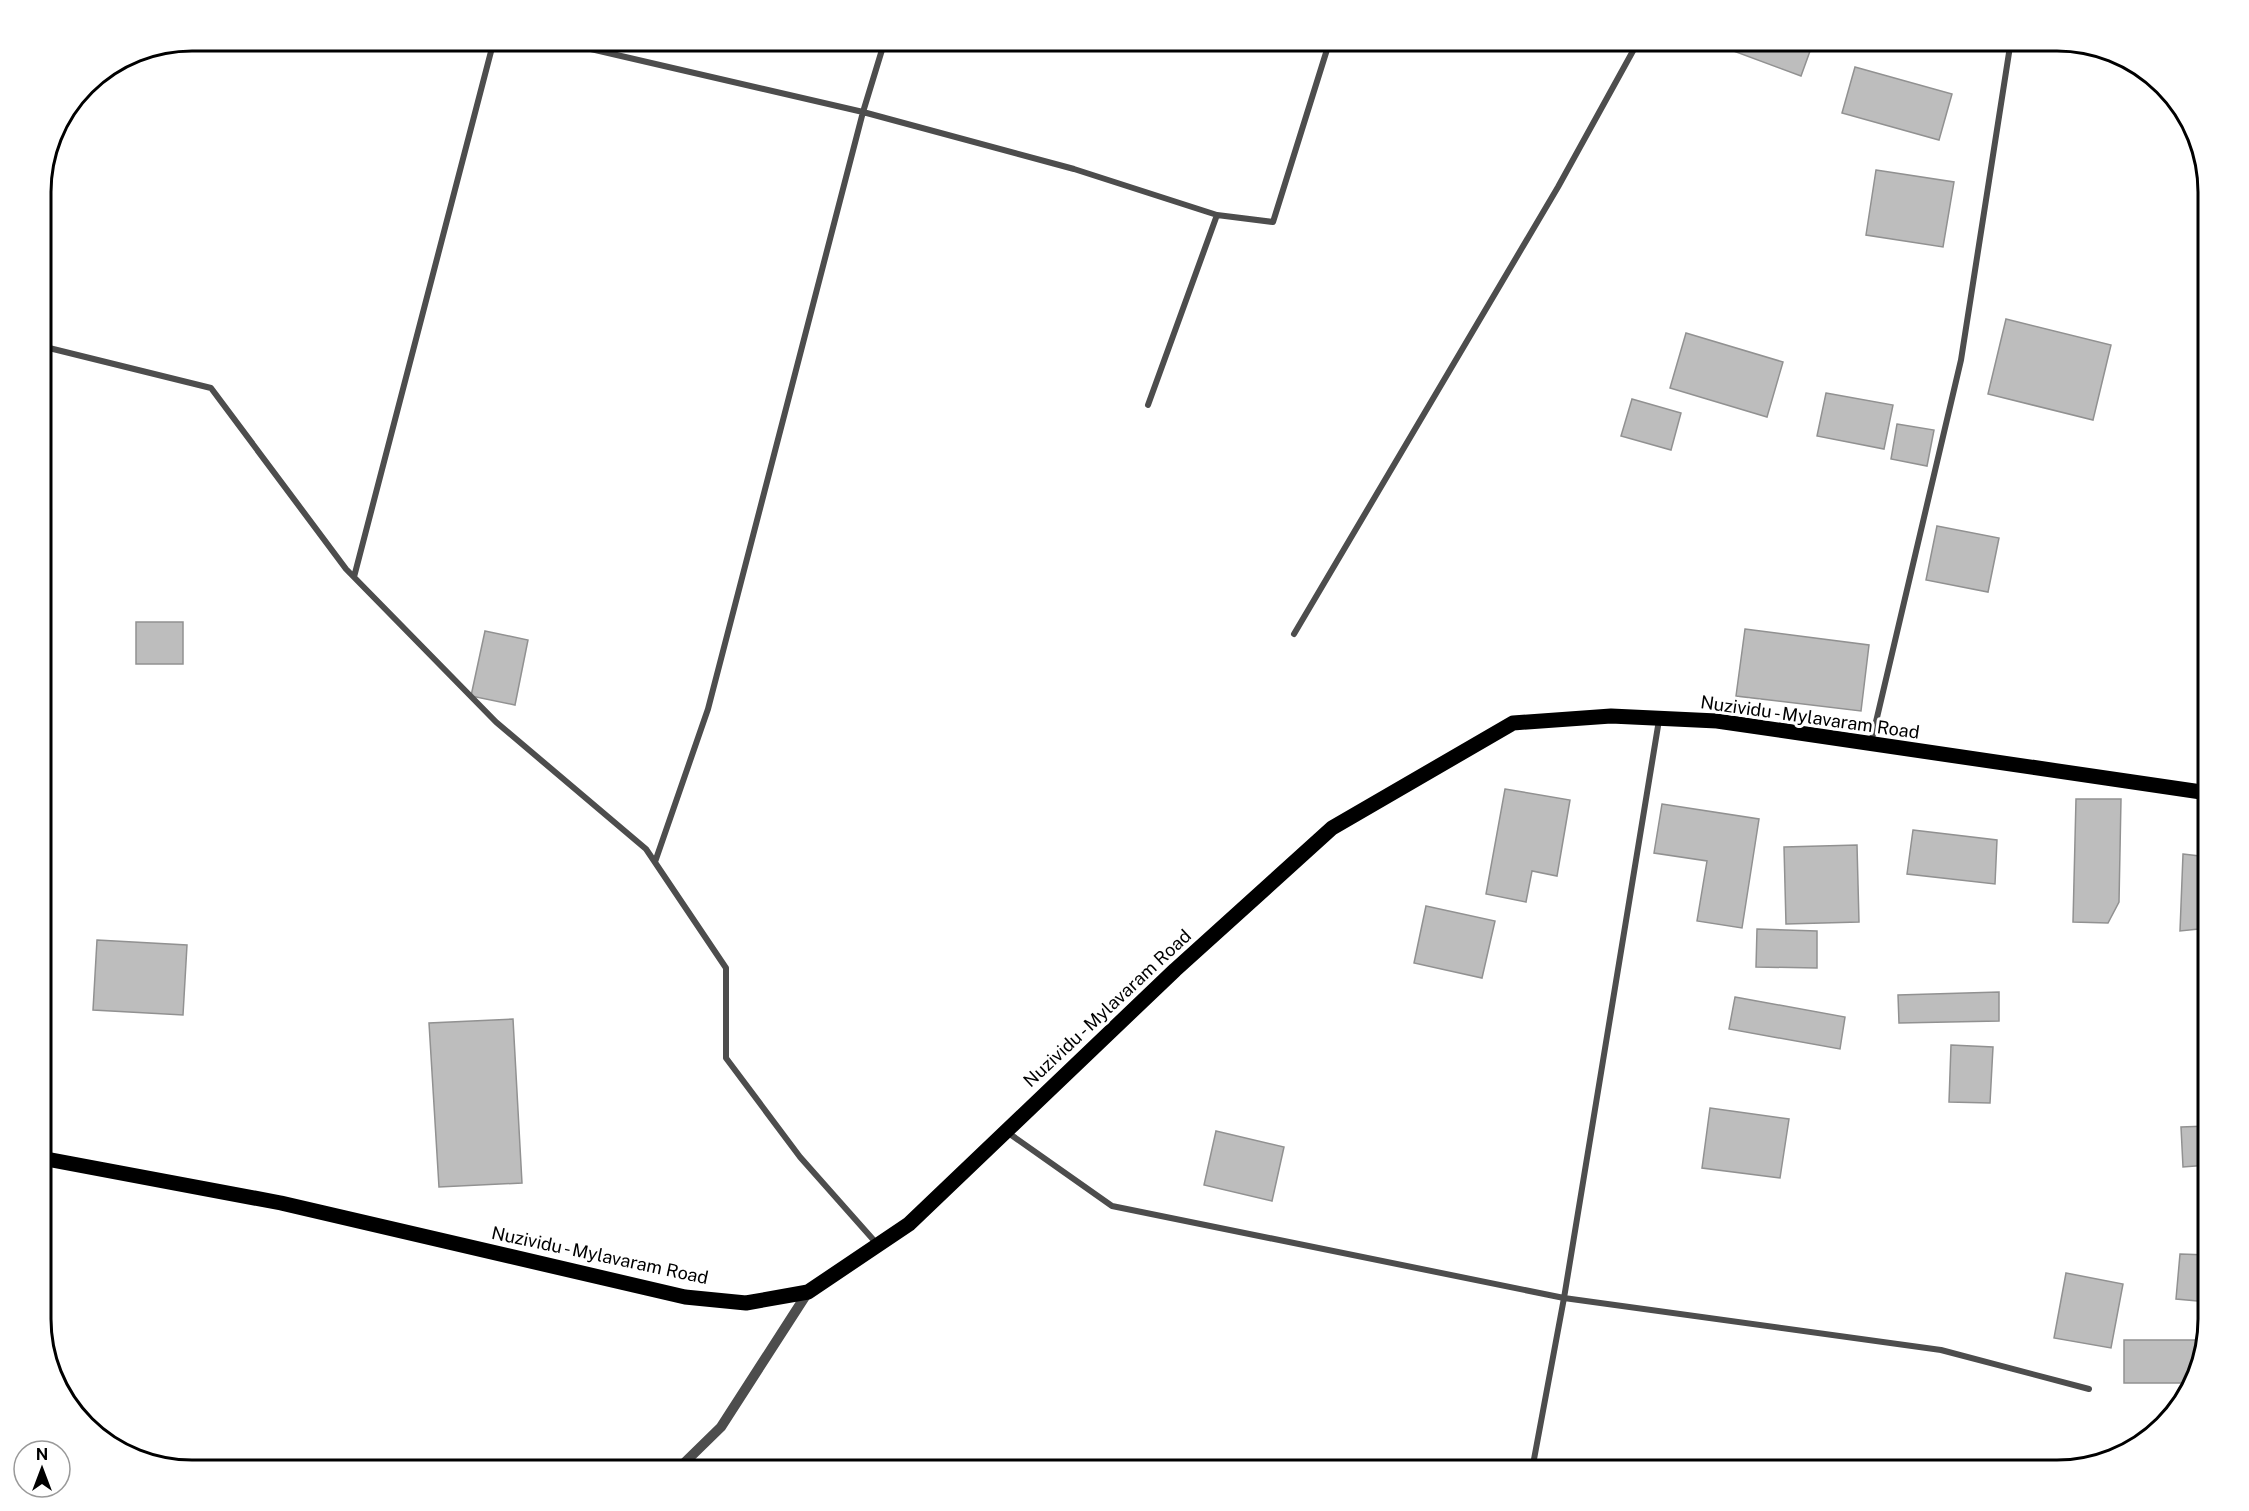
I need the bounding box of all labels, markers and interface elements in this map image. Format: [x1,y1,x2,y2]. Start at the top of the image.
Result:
street label: Nuzividu - Mylavaram Road [1699,691,1921,743]
street label: Nuzividu - Mylavaram Road [1019,925,1195,1091]
street label: Nuzividu - Mylavaram Road [490,1222,710,1288]
north arrow [12,1439,72,1499]
text: N [36,1445,48,1464]

